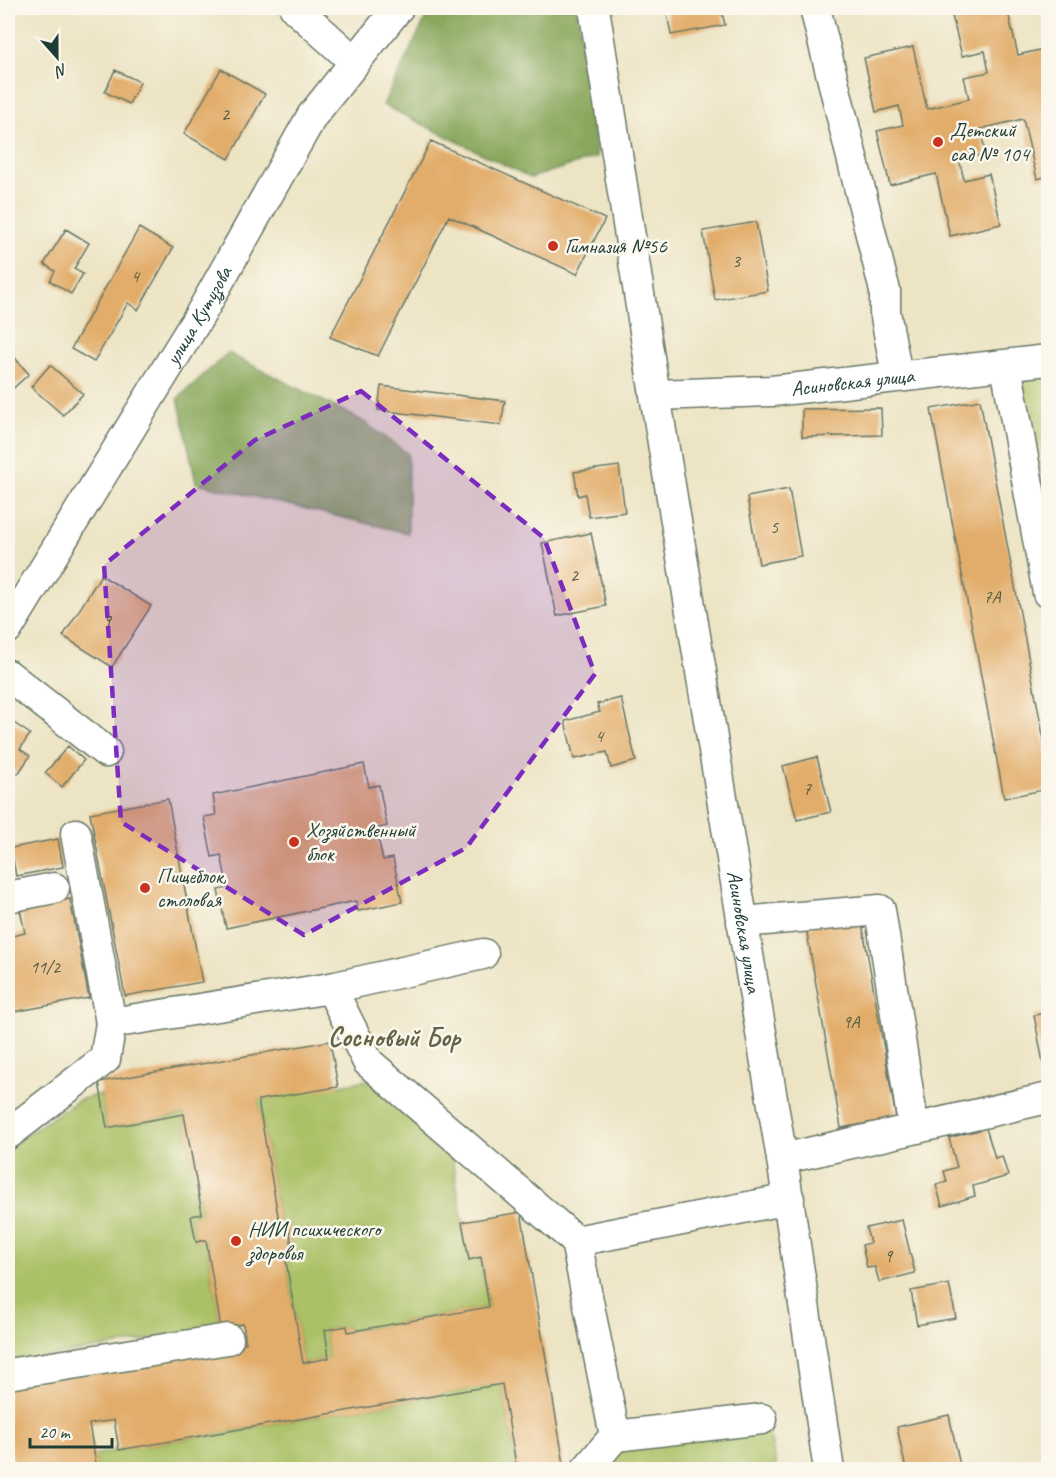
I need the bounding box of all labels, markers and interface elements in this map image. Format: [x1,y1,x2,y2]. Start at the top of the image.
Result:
north arrow [27,27,87,87]
text: N [51,59,70,82]
house number: 2 [221,103,231,125]
place label: Детский сад № 104 [950,117,1032,167]
marker: Детский сад № 104 [931,135,945,149]
place label: Гимназия №56 [565,233,668,259]
marker: Гимназия №56 [546,239,560,253]
house number: 3 [732,250,742,272]
street label: улица Кутузова [158,260,238,371]
house number: 4 [131,265,141,287]
street label: Асиновская улица [790,362,917,402]
house number: 5 [770,516,779,538]
house number: 2 [570,564,580,586]
house number: 7А [983,586,1002,608]
house number: 9 [103,610,113,632]
house number: 4 [595,725,605,747]
house number: 7 [803,778,812,800]
place label: Хозяйственный блок [306,817,417,867]
marker: Хозяйственный блок [287,835,301,849]
place label: Пищеблок, столовая [157,863,227,913]
street label: Асиновская улица [721,869,767,997]
marker: Пищеблок, столовая [138,881,152,895]
house number: 11/2 [30,956,62,978]
house number: 9А [842,1011,861,1033]
district label: Сосновый Бор [328,1020,462,1054]
place label: НИИ психического здоровья [245,1216,383,1267]
marker: НИИ психического здоровья [229,1234,243,1248]
house number: 9 [884,1245,894,1267]
scale bar [30,1411,112,1449]
text: 20 m [39,1421,72,1443]

